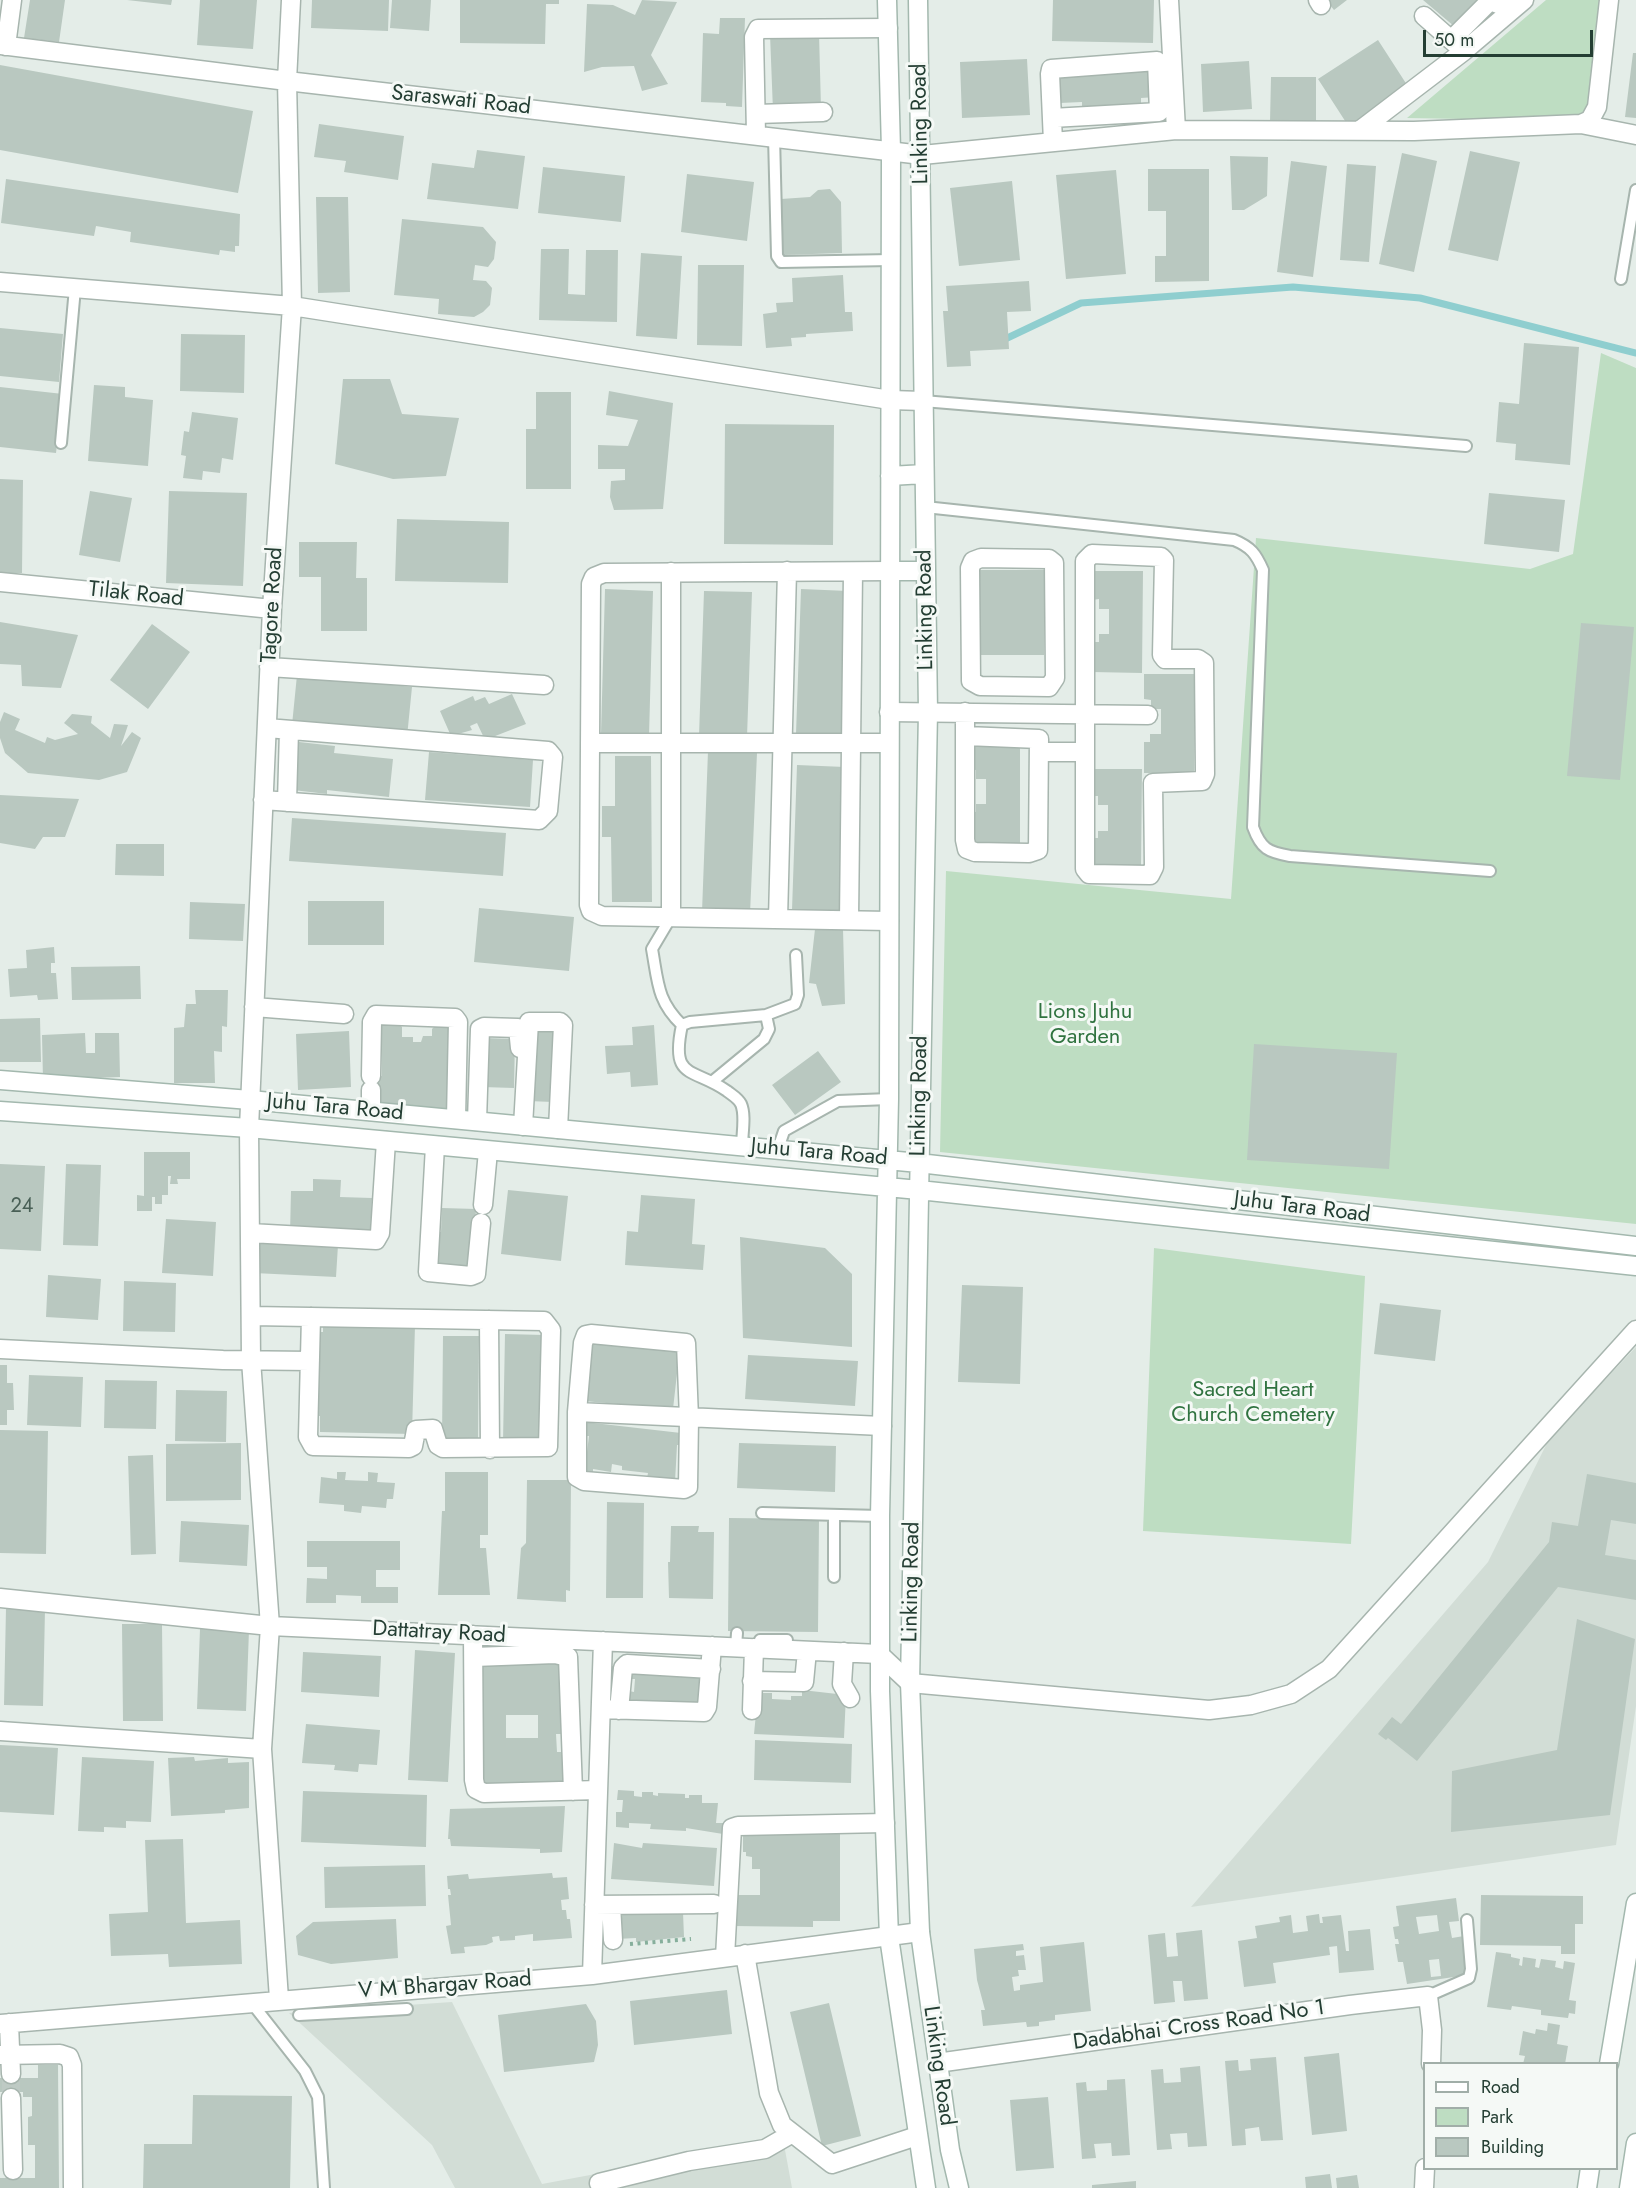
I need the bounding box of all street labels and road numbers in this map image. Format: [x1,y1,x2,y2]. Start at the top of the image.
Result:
street label: Linking Road [907,63,935,185]
street label: Saraswati Road [390,81,532,121]
street label: Tagore Road [257,547,289,663]
street label: Linking Road [912,549,940,671]
street label: Tilak Road [87,577,185,613]
street label: Linking Road [906,1035,934,1157]
street label: Juhu Tara Road [265,1089,405,1127]
street label: Juhu Tara Road [749,1134,889,1172]
street label: Juhu Tara Road [1232,1187,1372,1229]
street label: Linking Road [898,1521,926,1643]
street label: Dattatray Road [372,1616,506,1650]
street label: V M Bhargav Road [357,1967,533,2005]
street label: Dadabhai Cross Road No 1 [1071,1995,1327,2057]
street label: Linking Road [917,2004,959,2128]

